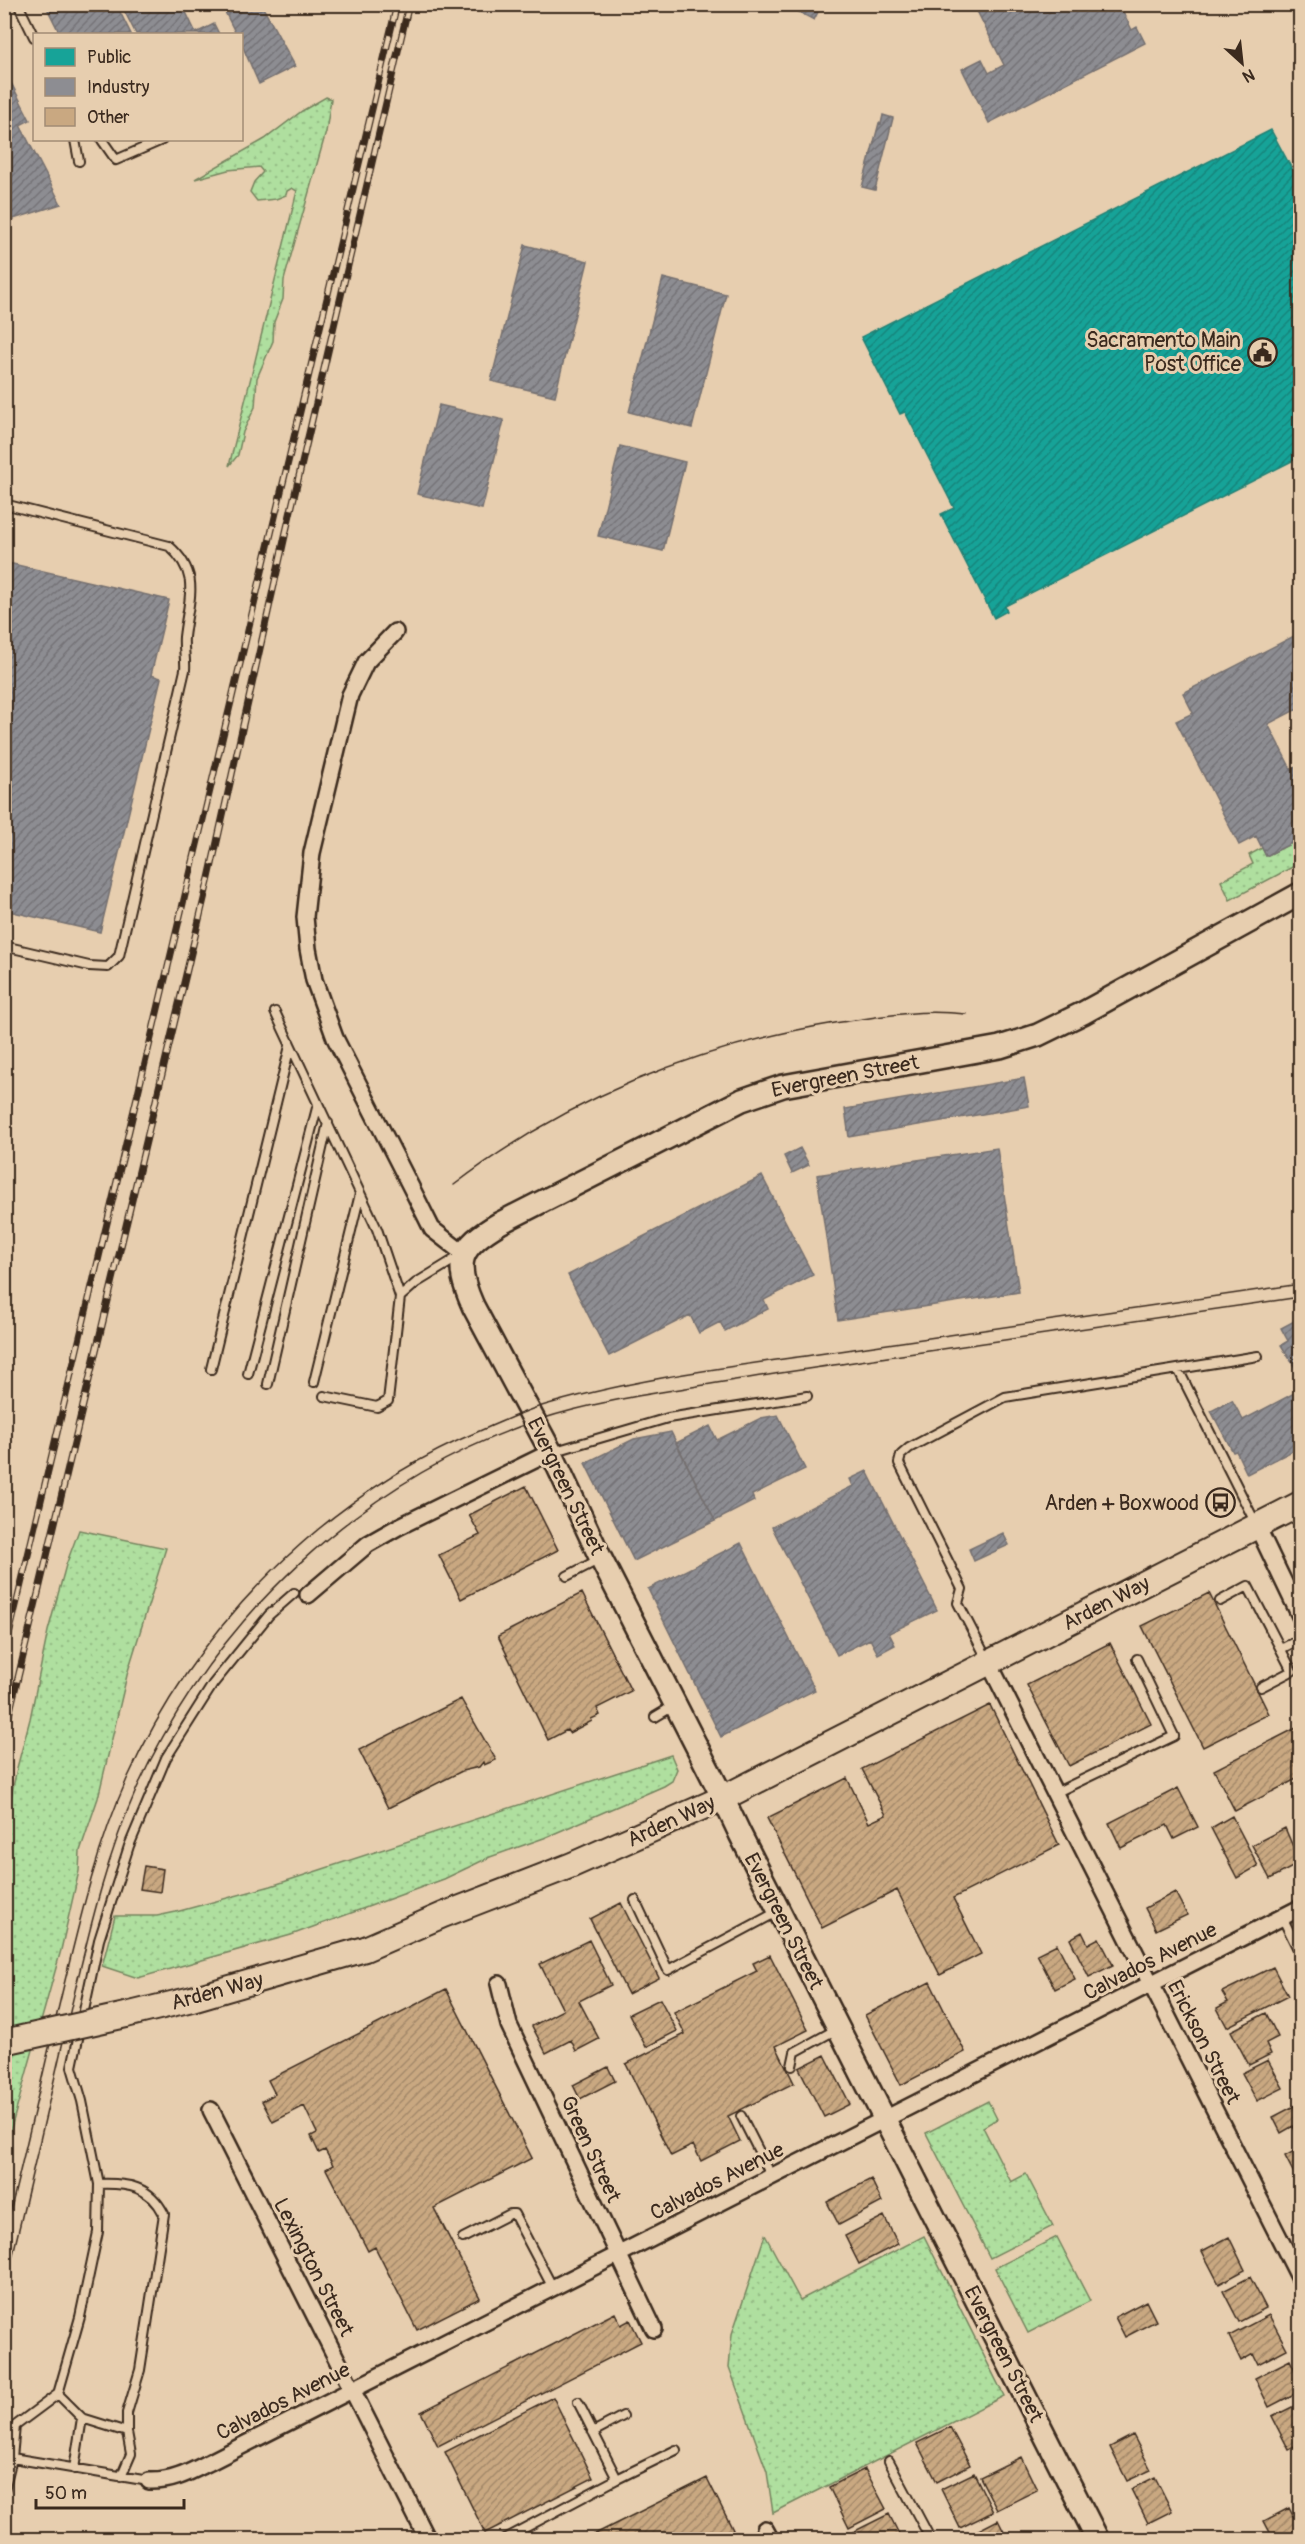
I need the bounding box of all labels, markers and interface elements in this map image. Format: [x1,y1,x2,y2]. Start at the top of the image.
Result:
legend [33,33,243,141]
north arrow [1212,33,1272,93]
text: Public [87,46,131,69]
text: N [1239,64,1258,87]
text: Industry [87,76,150,99]
text: Other [87,106,130,129]
place label: Sacramento Main Post Office [1086,327,1242,378]
public building icon: Sacramento Main Post Office [1246,336,1278,368]
street label: Evergreen Street [769,1049,922,1104]
street label: Evergreen Street [521,1413,611,1560]
bus stop icon: Arden + Boxwood [1204,1487,1236,1519]
place label: Arden + Boxwood [1044,1490,1199,1517]
street label: Arden Way [1058,1570,1154,1637]
street label: Arden Way [623,1789,720,1854]
street label: Evergreen Street [738,1848,830,1994]
street label: Calvados Avenue [1079,1916,1222,2007]
street label: Arden Way [168,1966,266,2017]
street label: Erickson Street [1161,1976,1247,2109]
street label: Green Street [554,2092,627,2207]
street label: Calvados Avenue [646,2136,789,2227]
street label: Lexington Street [267,2194,360,2341]
street label: Evergreen Street [958,2281,1050,2427]
street label: Calvados Avenue [212,2356,355,2447]
scale bar [36,2472,184,2510]
text: 50 m [45,2482,87,2505]

